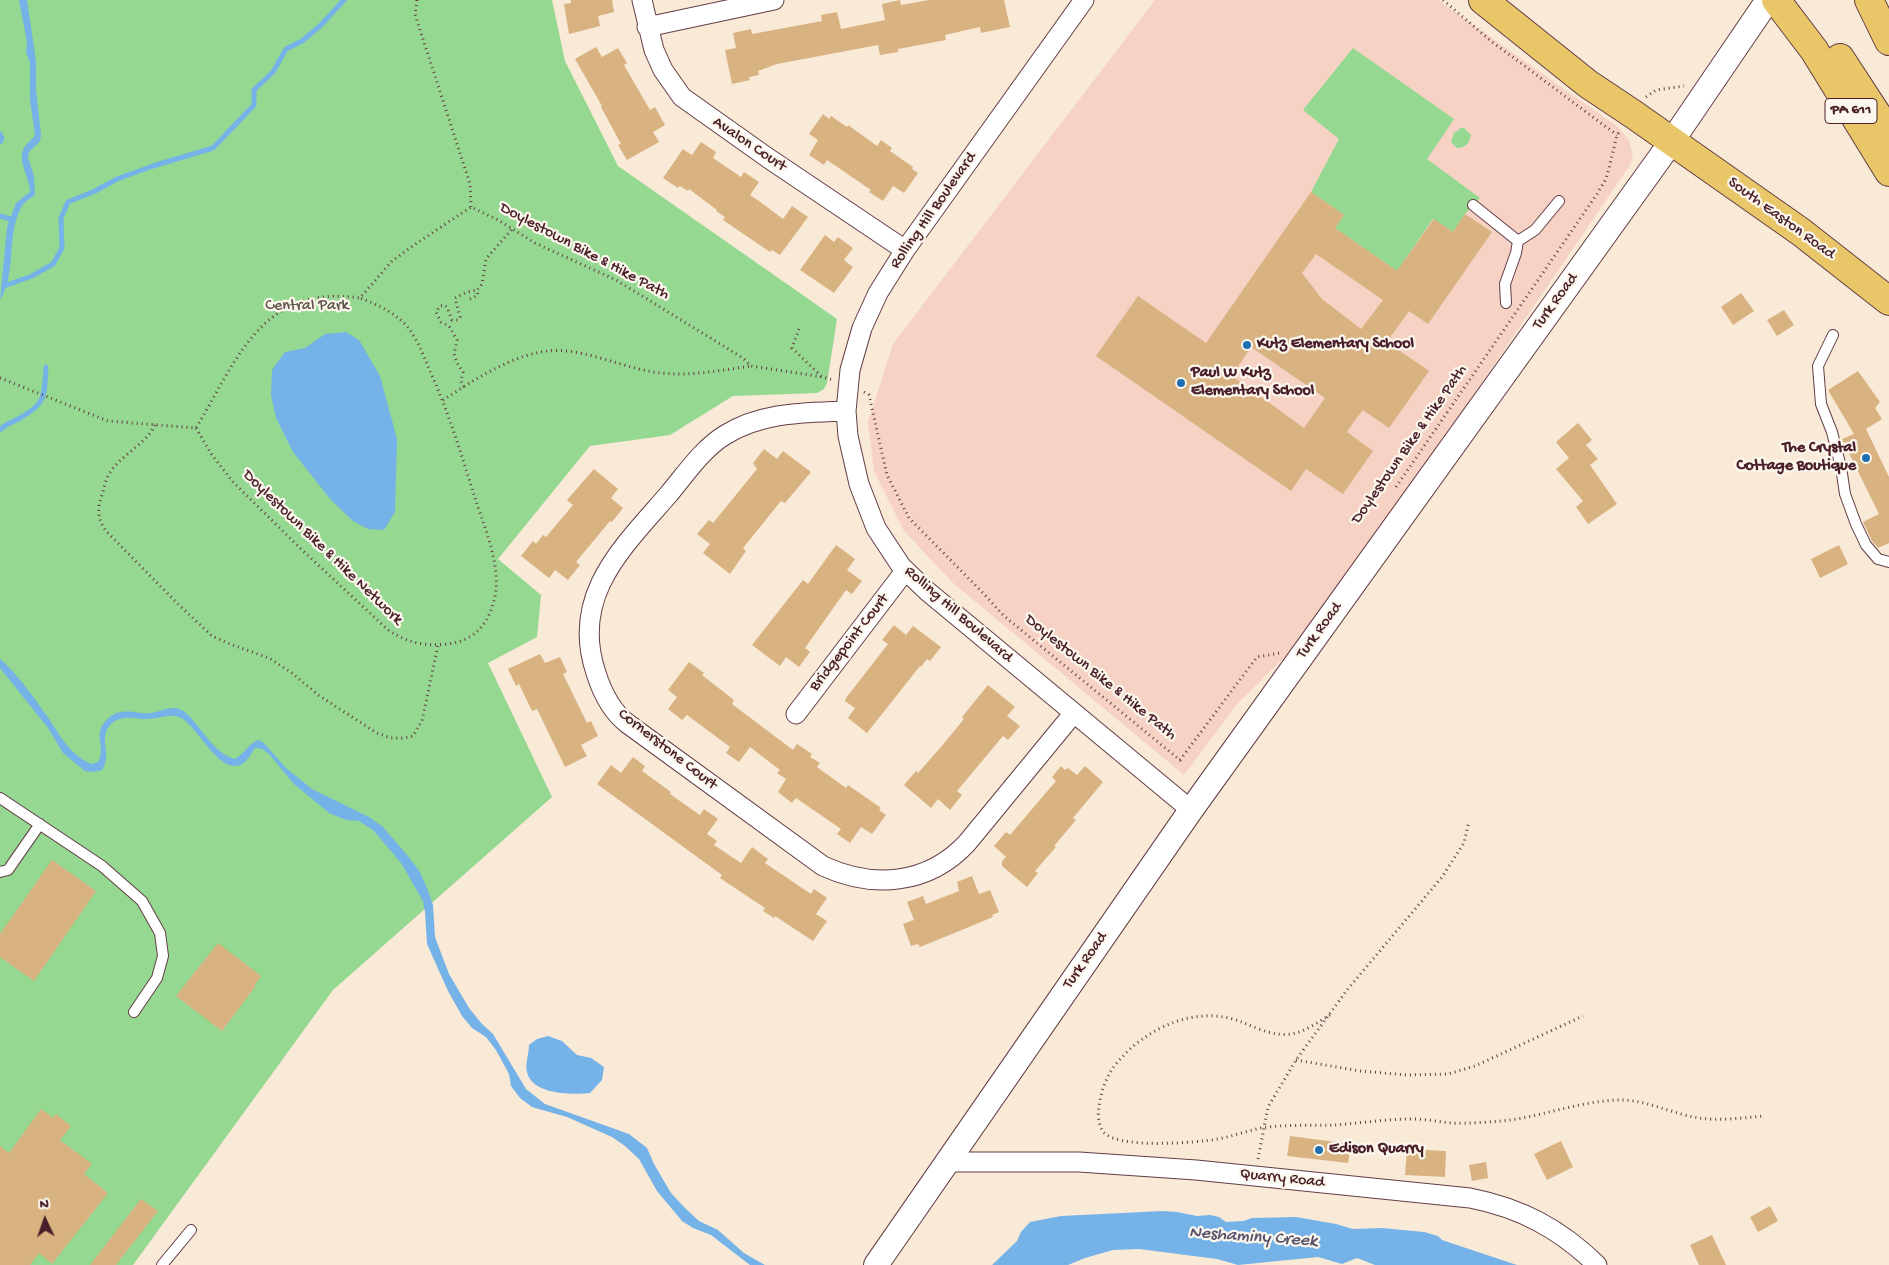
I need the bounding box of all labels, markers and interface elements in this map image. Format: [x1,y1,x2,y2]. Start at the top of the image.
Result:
road number: PA 611 [1825,98,1877,124]
street label: Avalon Court [708,113,790,177]
street label: Rolling Hill Boulevard [887,149,981,273]
street label: South Easton Road [1724,174,1838,264]
street label: Doylestown Bike & Hike Path [496,199,672,305]
street label: Turk Road [1529,270,1583,334]
park label: Central Park [265,297,349,317]
place label: Kutz Elementary School [1257,335,1414,355]
marker: Kutz Elementary School [1241,339,1253,351]
street label: Doylestown Bike & Hike Path [1348,362,1472,528]
place label: Paul W Kutz Elementary School [1191,364,1314,402]
marker: Paul W Kutz Elementary School [1175,377,1187,389]
place label: The Crystal Cottage Boutique [1737,439,1856,477]
marker: The Crystal Cottage Boutique [1860,452,1872,464]
street label: Doylestown Bike & Hike Network [238,466,406,630]
street label: Rolling Hill Boulevard [900,563,1016,667]
street label: Bridgepoint Court [806,590,894,696]
street label: Turk Road [1293,599,1347,663]
street label: Doylestown Bike & Hike Path [1020,611,1180,745]
street label: Cornerstone Court [613,705,721,795]
street label: Turk Road [1059,929,1113,993]
place label: Edison Quarry [1329,1140,1424,1160]
marker: Edison Quarry [1313,1144,1325,1156]
street label: Quarry Road [1239,1165,1325,1193]
north arrow [20,1195,70,1245]
text: N [39,1196,49,1213]
water label: Neshaminy Creek [1188,1223,1318,1253]

